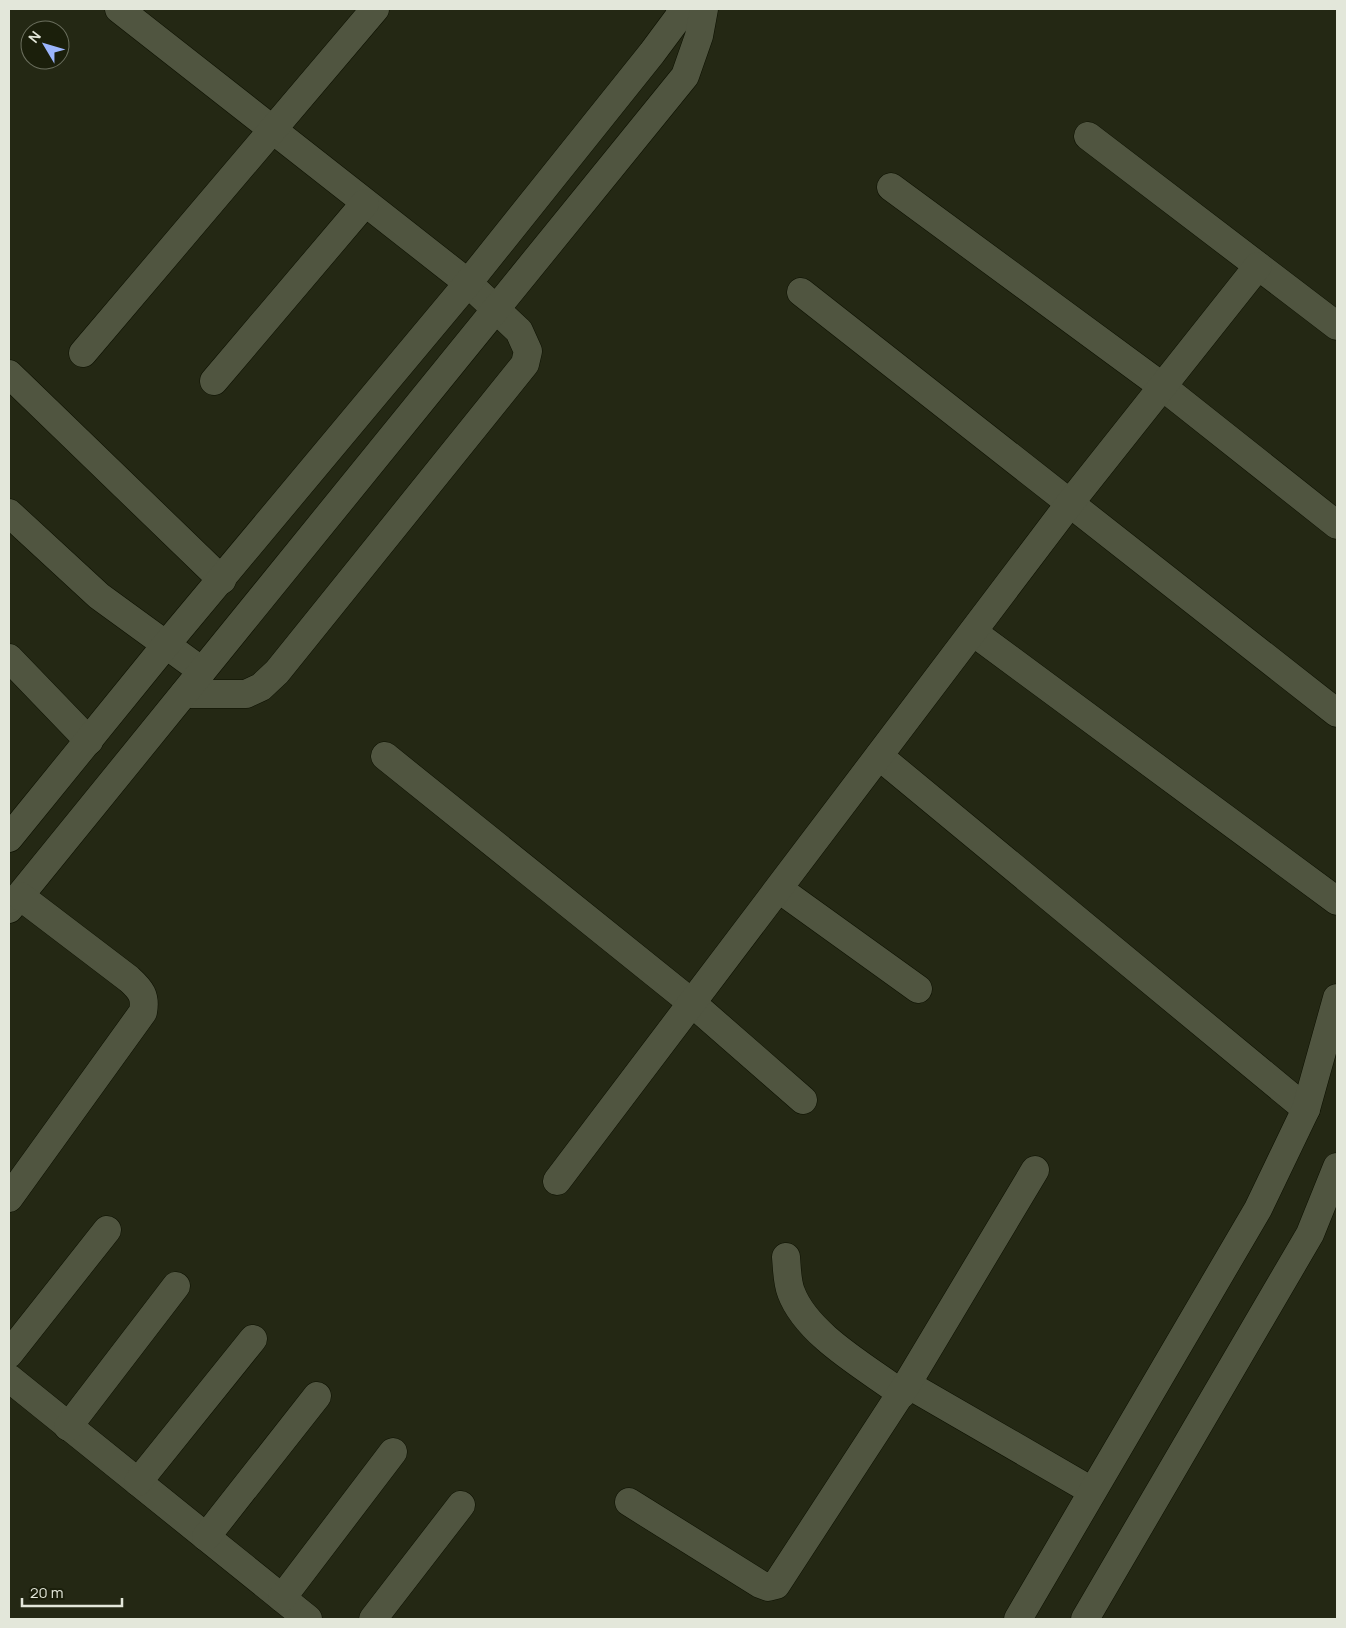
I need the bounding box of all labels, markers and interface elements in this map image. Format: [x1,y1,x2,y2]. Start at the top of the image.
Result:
north arrow [20,20,70,70]
text: N [24,27,45,47]
scale bar [22,1576,122,1608]
text: 20 m [30,1582,63,1603]

